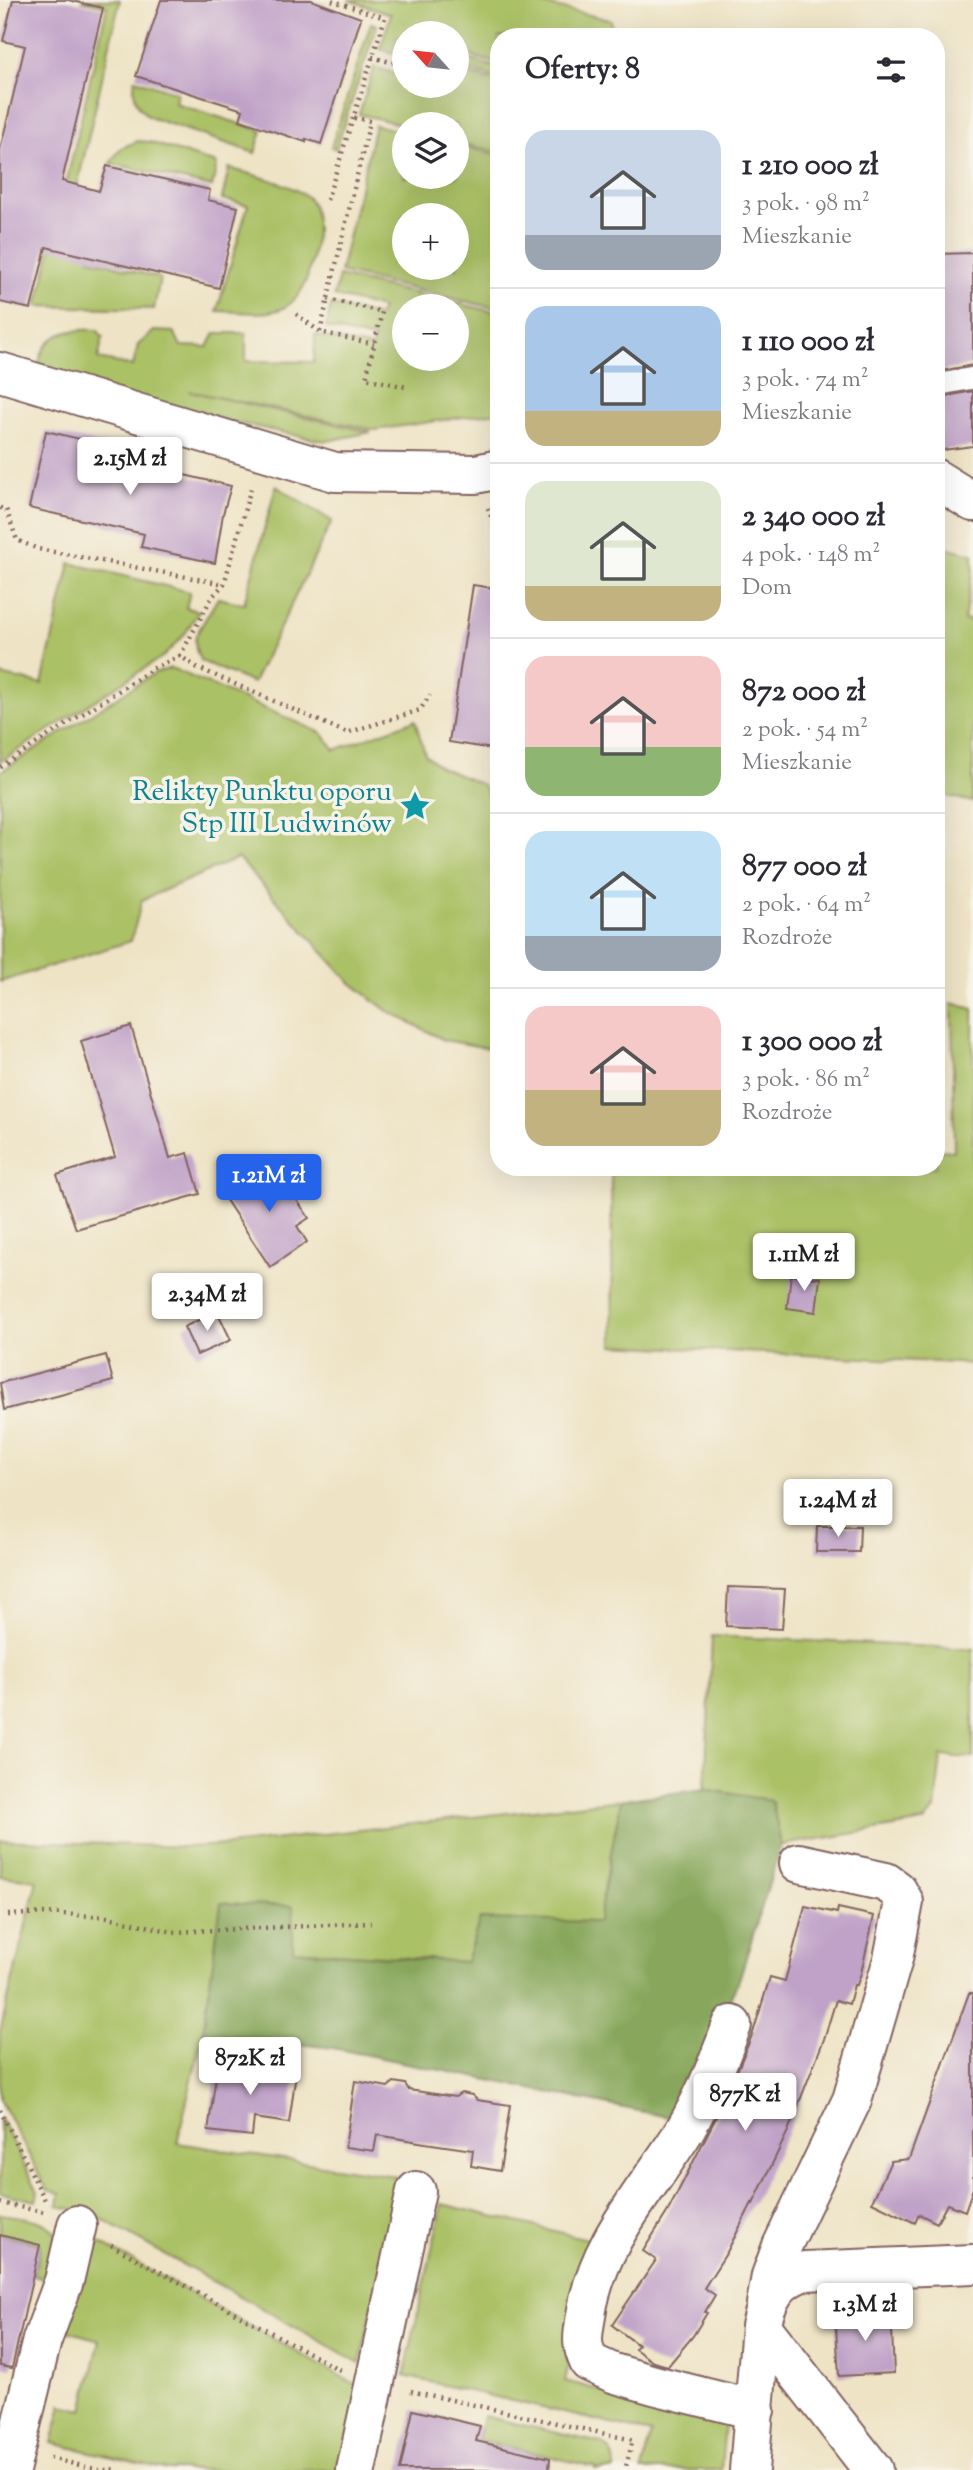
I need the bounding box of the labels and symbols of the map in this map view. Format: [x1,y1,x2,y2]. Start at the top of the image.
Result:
north arrow [392,21,469,98]
pin: 2.15M zł [58,438,202,497]
place label: Relikty Punktu oporu Stp III Ludwinów [132,773,392,845]
place icon: Relikty Punktu oporu Stp III Ludwinów [398,789,432,823]
pin: 1.21M zł [197,1154,341,1214]
pin: 1.11M zł [732,1234,876,1293]
pin: 2.34M zł [135,1274,279,1333]
pin: 1.24M zł [766,1480,910,1539]
pin: 872K zł [185,2038,315,2097]
pin: 877K zł [680,2074,810,2133]
pin: 1.3M zł [800,2284,930,2343]

